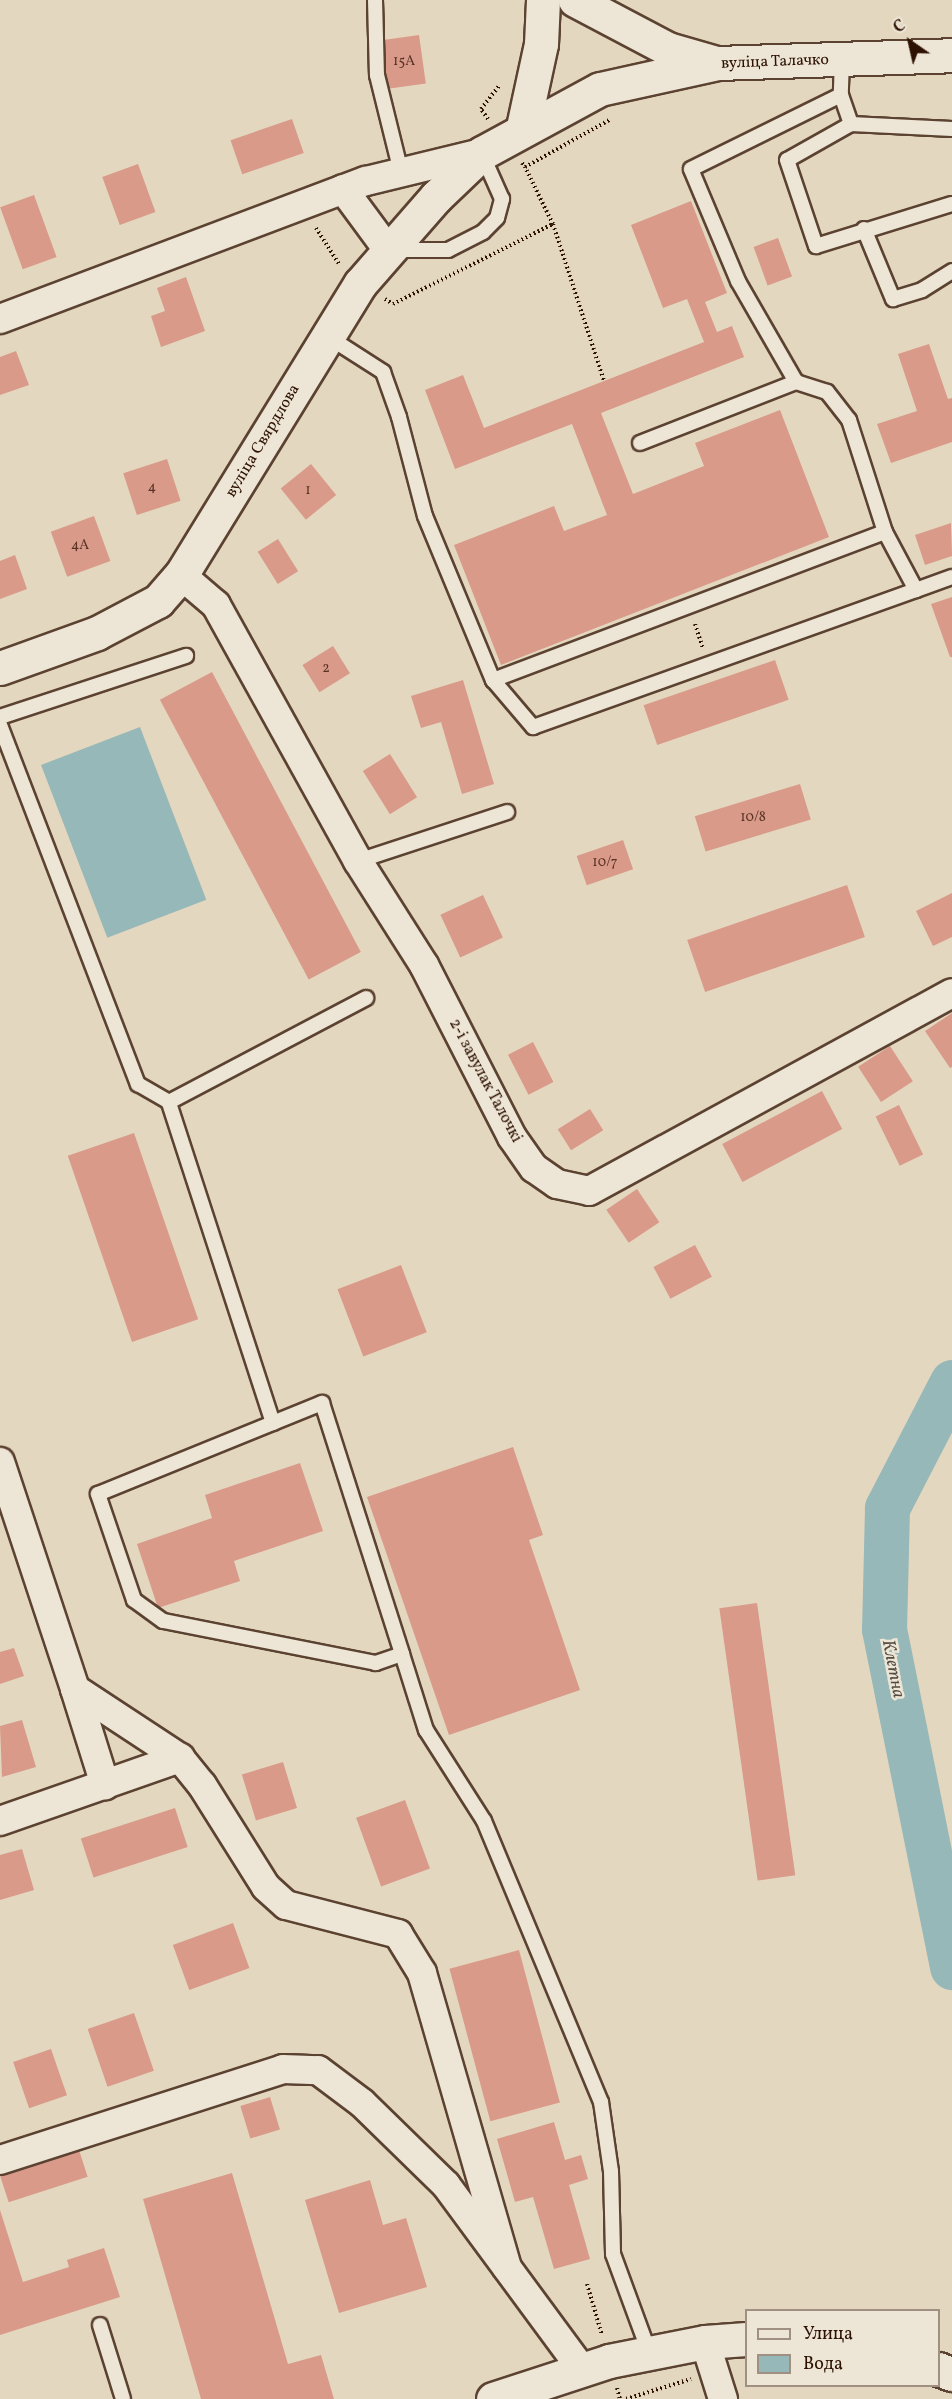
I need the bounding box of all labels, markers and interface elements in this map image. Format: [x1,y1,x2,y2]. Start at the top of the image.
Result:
north arrow [880,12,940,72]
text: С [890,15,910,39]
street label: вуліца Талачко [721,51,829,73]
house number: 15А [393,54,415,70]
street label: вуліца Свярдлова [222,381,304,501]
house number: 4 [148,480,156,496]
house number: 1 [305,483,311,499]
house number: 4А [71,538,89,554]
house number: 2 [322,661,330,677]
house number: 10/8 [740,810,766,826]
house number: 10/7 [592,855,618,871]
street label: 2-і завулак Талочкі [444,1016,526,1146]
water label: Клетна [876,1638,908,1700]
legend [745,2309,940,2387]
text: Улица [803,2322,853,2347]
text: Вода [803,2352,843,2377]

